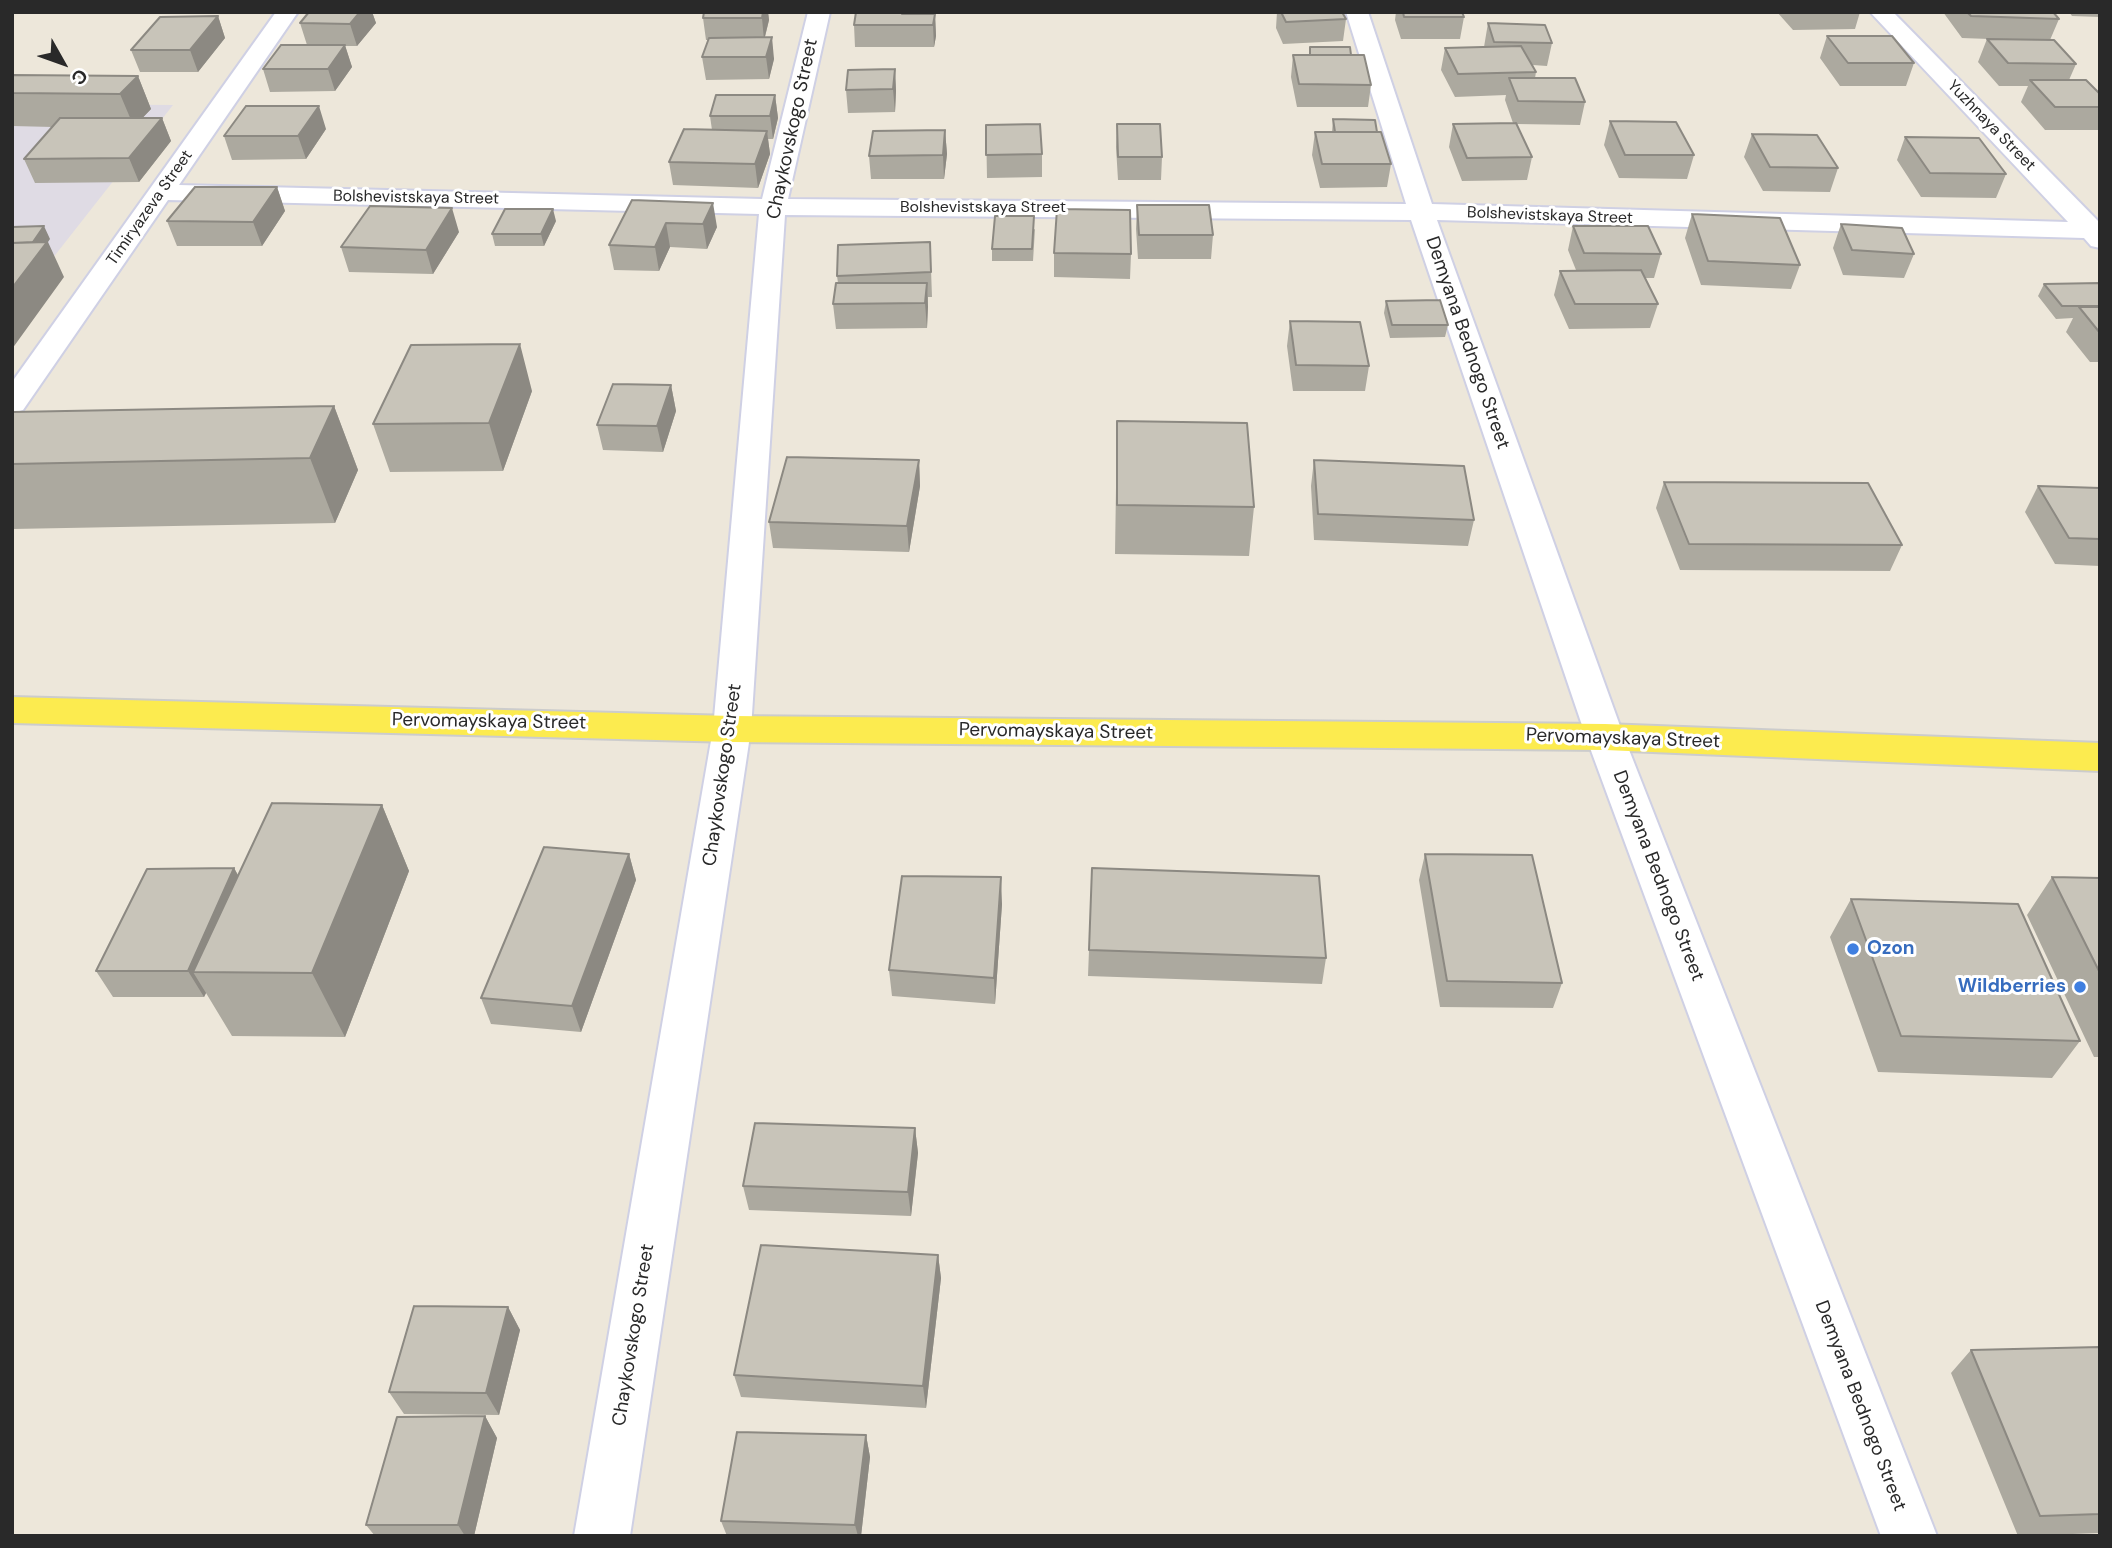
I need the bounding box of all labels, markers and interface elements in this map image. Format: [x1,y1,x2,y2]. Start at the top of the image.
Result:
north arrow [28,28,98,98]
street label: Chaykovskogo Street [763,37,823,221]
text: С [65,64,93,90]
street label: Yuzhnaya Street [1943,77,2039,175]
street label: Timiryazeva Street [103,147,197,269]
street label: Bolshevistskaya Street [333,187,499,209]
street label: Bolshevistskaya Street [900,198,1066,218]
street label: Bolshevistskaya Street [1467,204,1633,228]
street label: Demyana Bednogo Street [1420,234,1514,452]
street label: Chaykovskogo Street [699,682,747,868]
street label: Pervomayskaya Street [392,709,586,735]
street label: Pervomayskaya Street [959,719,1153,745]
street label: Pervomayskaya Street [1525,724,1721,754]
street label: Demyana Bednogo Street [1607,768,1709,984]
place label: Ozon [1867,938,1915,960]
marker: Ozon [1845,941,1861,957]
place label: Wildberries [1958,976,2066,998]
marker: Wildberries [2072,979,2088,995]
street label: Chaykovskogo Street [608,1242,660,1428]
street label: Demyana Bednogo Street [1809,1298,1911,1514]

